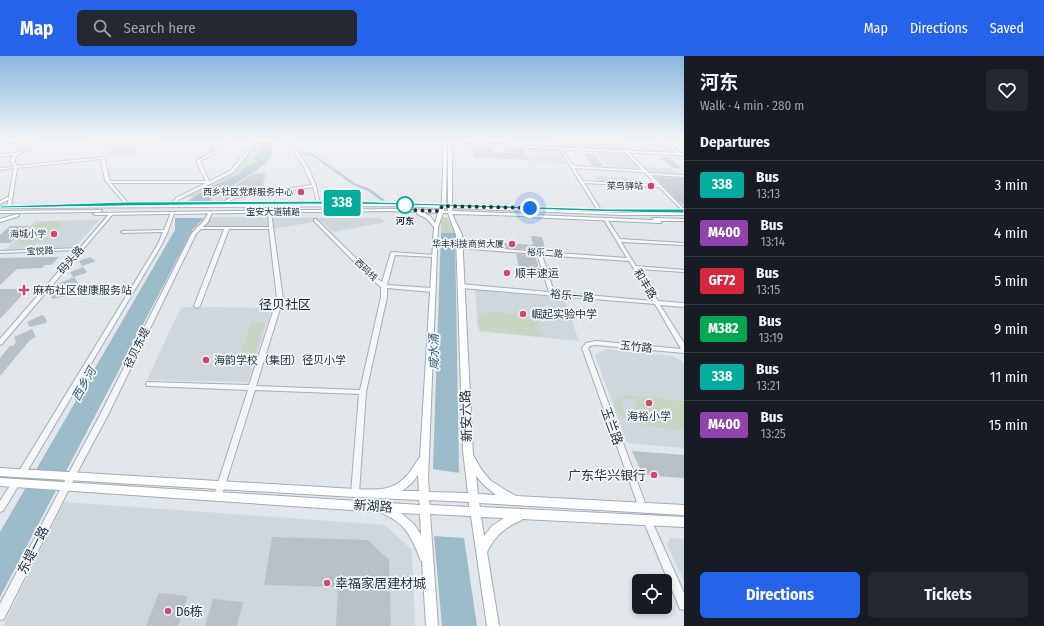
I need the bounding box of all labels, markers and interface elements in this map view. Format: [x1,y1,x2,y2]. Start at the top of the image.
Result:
search box [77,10,357,46]
text: Map [20,17,53,40]
icon: search [91,17,113,39]
text: Search here [123,19,196,37]
text: Map [864,20,888,37]
text: Directions [910,20,968,37]
text: Saved [990,20,1024,37]
button: heart [986,69,1028,111]
text: 河东 [700,71,738,94]
text: Walk · 4 min · 280 m [700,98,804,113]
text: Departures [700,133,770,151]
text: Bus [756,168,779,186]
text: 338 [712,176,732,193]
text: 3 min [994,176,1028,194]
place label: 菜鸟驿站 [607,181,643,191]
marker: 菜鸟驿站 [646,181,656,191]
text: 13:13 [756,186,780,201]
place label: 西乡社区党群服务中心 [203,187,293,197]
marker: 西乡社区党群服务中心 [296,187,306,197]
line badge: 338 [319,190,365,216]
text: 338 [332,194,352,211]
marker: 河东 [396,196,414,214]
your location [520,198,540,218]
street label: 宝安大道辅路 [246,207,300,217]
place label: 河东 [395,216,414,226]
text: Bus [760,216,783,234]
text: M400 [708,224,740,241]
text: 4 min [994,224,1028,242]
place label: 海城小学 [10,229,46,239]
marker: 海城小学 [49,229,59,239]
text: 13:14 [760,234,785,249]
place label: 华丰科技商贸大厦 [432,238,504,249]
marker: 华丰科技商贸大厦 [507,239,517,249]
street label: 码头路 [55,243,87,277]
street label: 宝悦路 [26,246,54,256]
street label: 裕乐二路 [527,247,563,259]
street label: 西码线 [353,257,379,283]
text: Bus [756,264,779,282]
place label: 顺丰速运 [515,267,559,280]
street label: 和丰路 [631,267,659,301]
marker: 顺丰速运 [502,268,512,278]
text: GF72 [709,272,735,289]
text: 5 min [994,272,1028,290]
text: 13:15 [756,282,780,297]
marker: 麻布社区健康服务站 [18,284,30,296]
place label: 麻布社区健康服务站 [33,284,132,297]
street label: 裕乐一路 [550,288,594,304]
district label: 径贝社区 [259,297,311,312]
place label: 崛起实验中学 [531,308,597,321]
marker: 崛起实验中学 [518,309,528,319]
text: Bus [759,312,781,330]
text: M382 [708,320,739,337]
text: 9 min [994,320,1028,338]
street label: 径贝东堤 [122,325,152,371]
text: 13:19 [759,330,783,345]
water label: 咸水涌 [427,332,441,370]
street label: 玉竹路 [619,339,653,355]
place label: 海韵学校（集团）径贝小学 [214,354,346,367]
marker: 海韵学校（集团）径贝小学 [201,355,211,365]
text: Bus [756,360,779,378]
water label: 西乡河 [69,363,100,403]
text: 338 [712,368,732,385]
text: 11 min [990,368,1028,386]
text: 13:21 [756,378,780,393]
street label: 新安六路 [458,390,474,442]
marker: 海裕小学 [644,398,654,408]
street label: 玉兰路 [598,405,626,447]
text: Bus [760,408,783,426]
place label: 海裕小学 [627,410,671,423]
text: M400 [708,416,740,433]
text: 15 min [989,416,1028,434]
text: 13:25 [760,426,786,441]
place label: 广东华兴银行 [568,468,646,483]
marker: 广东华兴银行 [649,470,659,480]
street label: 新湖路 [353,497,393,515]
street label: 东堤一路 [15,523,51,577]
button: Directions [700,572,860,618]
button: Tickets [868,572,1028,618]
map controls [632,574,672,614]
button: locate [632,574,672,614]
place label: 幸福家居建材城 [335,576,426,591]
marker: 幸福家居建材城 [322,578,332,588]
place label: D6栋 [176,604,203,619]
marker: D6栋 [163,606,173,616]

